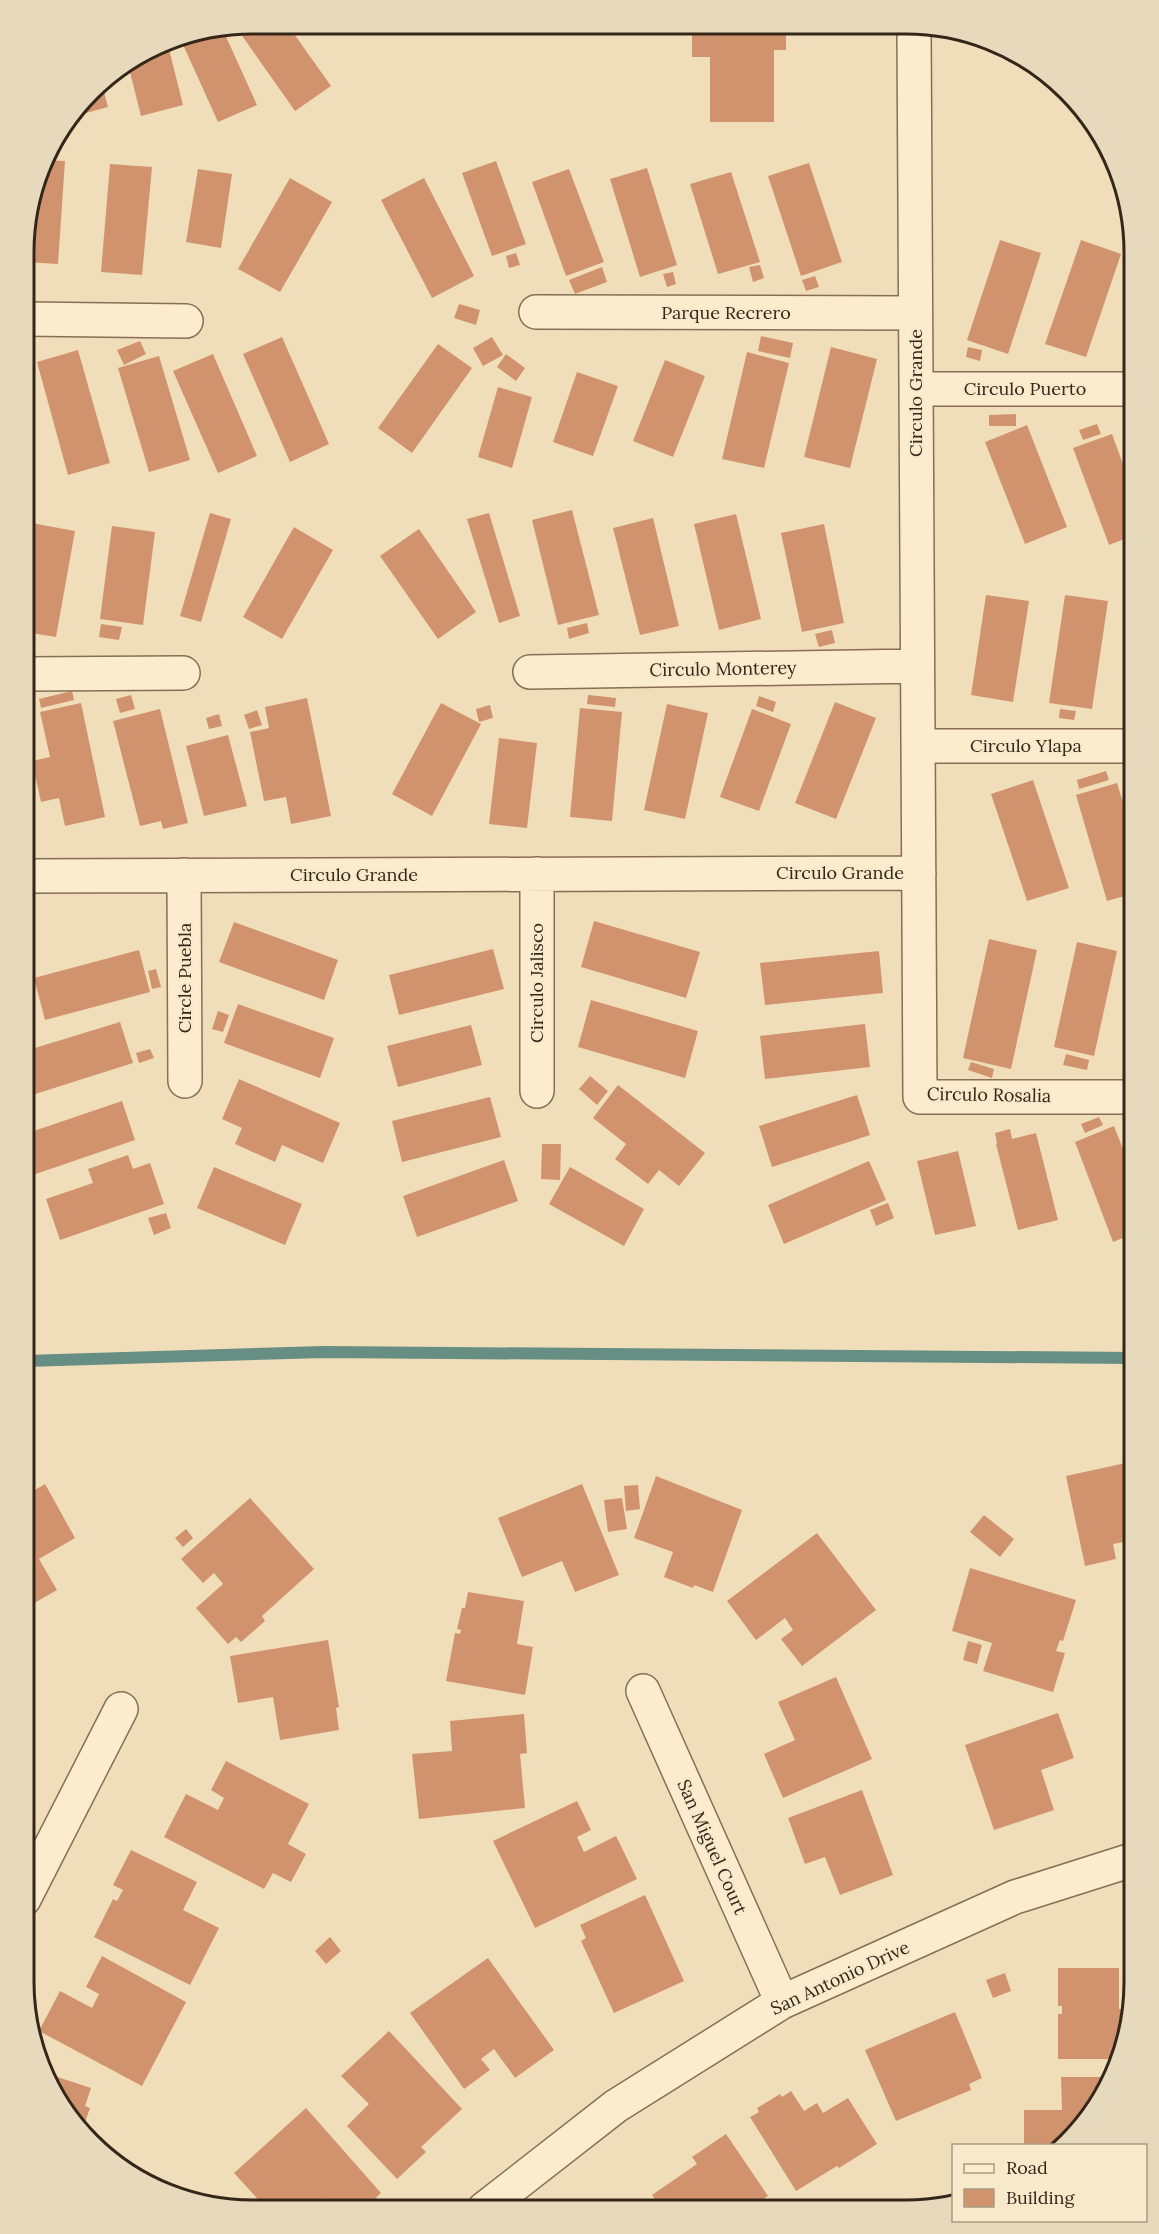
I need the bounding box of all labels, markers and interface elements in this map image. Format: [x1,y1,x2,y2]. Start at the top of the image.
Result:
street label: Parque Recrero [661,301,791,324]
street label: Circulo Grande [904,329,927,457]
street label: Circulo Puerto [964,377,1086,400]
street label: Circulo Monterey [649,656,797,681]
street label: Circulo Ylapa [970,734,1082,757]
street label: Circulo Grande [776,861,904,884]
street label: Circulo Grande [290,863,418,886]
street label: Circle Puebla [173,923,196,1033]
street label: Circulo Jalisco [525,923,548,1043]
street label: Circulo Rosalia [927,1082,1051,1107]
street label: San Miguel Court [672,1776,753,1918]
street label: San Antonio Drive [767,1935,913,2020]
legend [952,2144,1147,2222]
text: Road [1006,2156,1048,2179]
text: Building [1006,2186,1076,2209]

